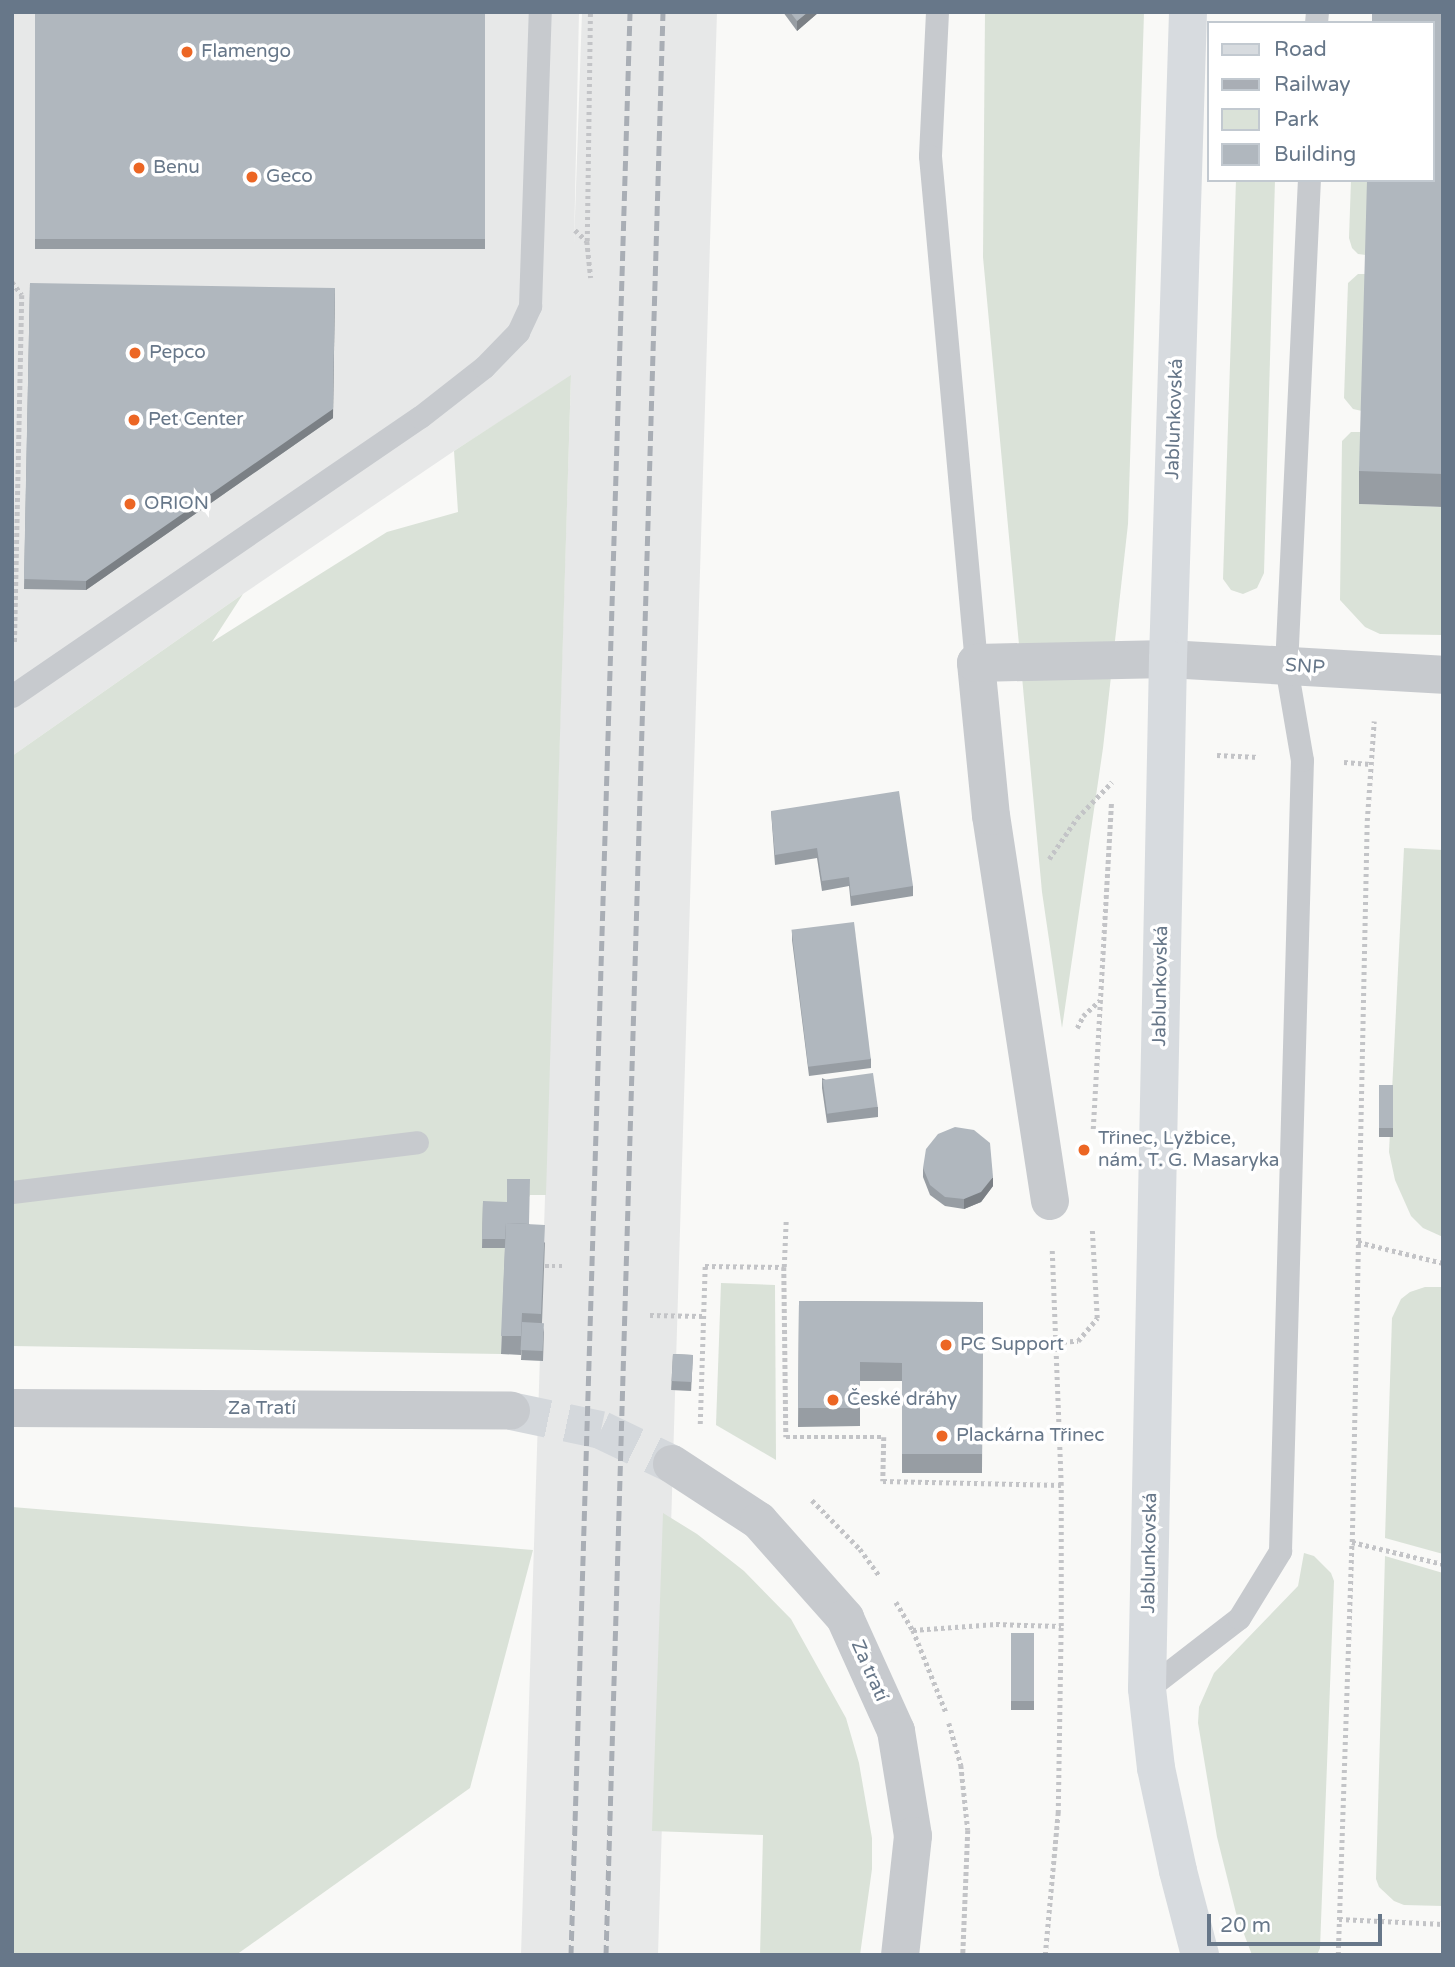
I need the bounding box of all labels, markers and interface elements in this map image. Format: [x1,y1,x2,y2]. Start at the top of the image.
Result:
legend [1206,21,1434,182]
text: Road [1274,37,1327,62]
place label: Flamengo [201,41,291,63]
marker: Flamengo [179,44,195,60]
text: Railway [1274,72,1351,97]
text: Park [1274,107,1319,132]
text: Building [1274,142,1356,167]
place label: Benu [153,157,200,179]
marker: Benu [131,160,147,176]
place label: Geco [266,166,313,188]
marker: Geco [244,169,260,185]
place label: Pepco [149,342,206,364]
marker: Pepco [127,345,143,361]
street label: Jablunkovská [1161,358,1189,480]
place label: Pet Center [148,409,244,431]
marker: Pet Center [126,412,142,428]
place label: ORION [144,493,209,515]
marker: ORION [122,496,138,512]
street label: SNP [1284,654,1326,680]
street label: Jablunkovská [1149,925,1173,1047]
place label: Třinec, Lyžbice, nám. T. G. Masaryka [1098,1128,1279,1172]
marker: Třinec, Lyžbice, nám. T. G. Masaryka [1076,1142,1092,1158]
place label: PC Support [960,1334,1064,1356]
marker: PC Support [938,1337,954,1353]
place label: České dráhy [847,1389,957,1411]
marker: České dráhy [825,1392,841,1408]
street label: Za Tratí [228,1398,296,1420]
place label: Plackárna Třinec [956,1425,1104,1447]
marker: Plackárna Třinec [934,1428,950,1444]
street label: Jablunkovská [1138,1492,1162,1614]
street label: Za tratí [845,1637,893,1705]
scale bar [1210,1900,1385,1944]
text: 20 m [1220,1913,1271,1938]

